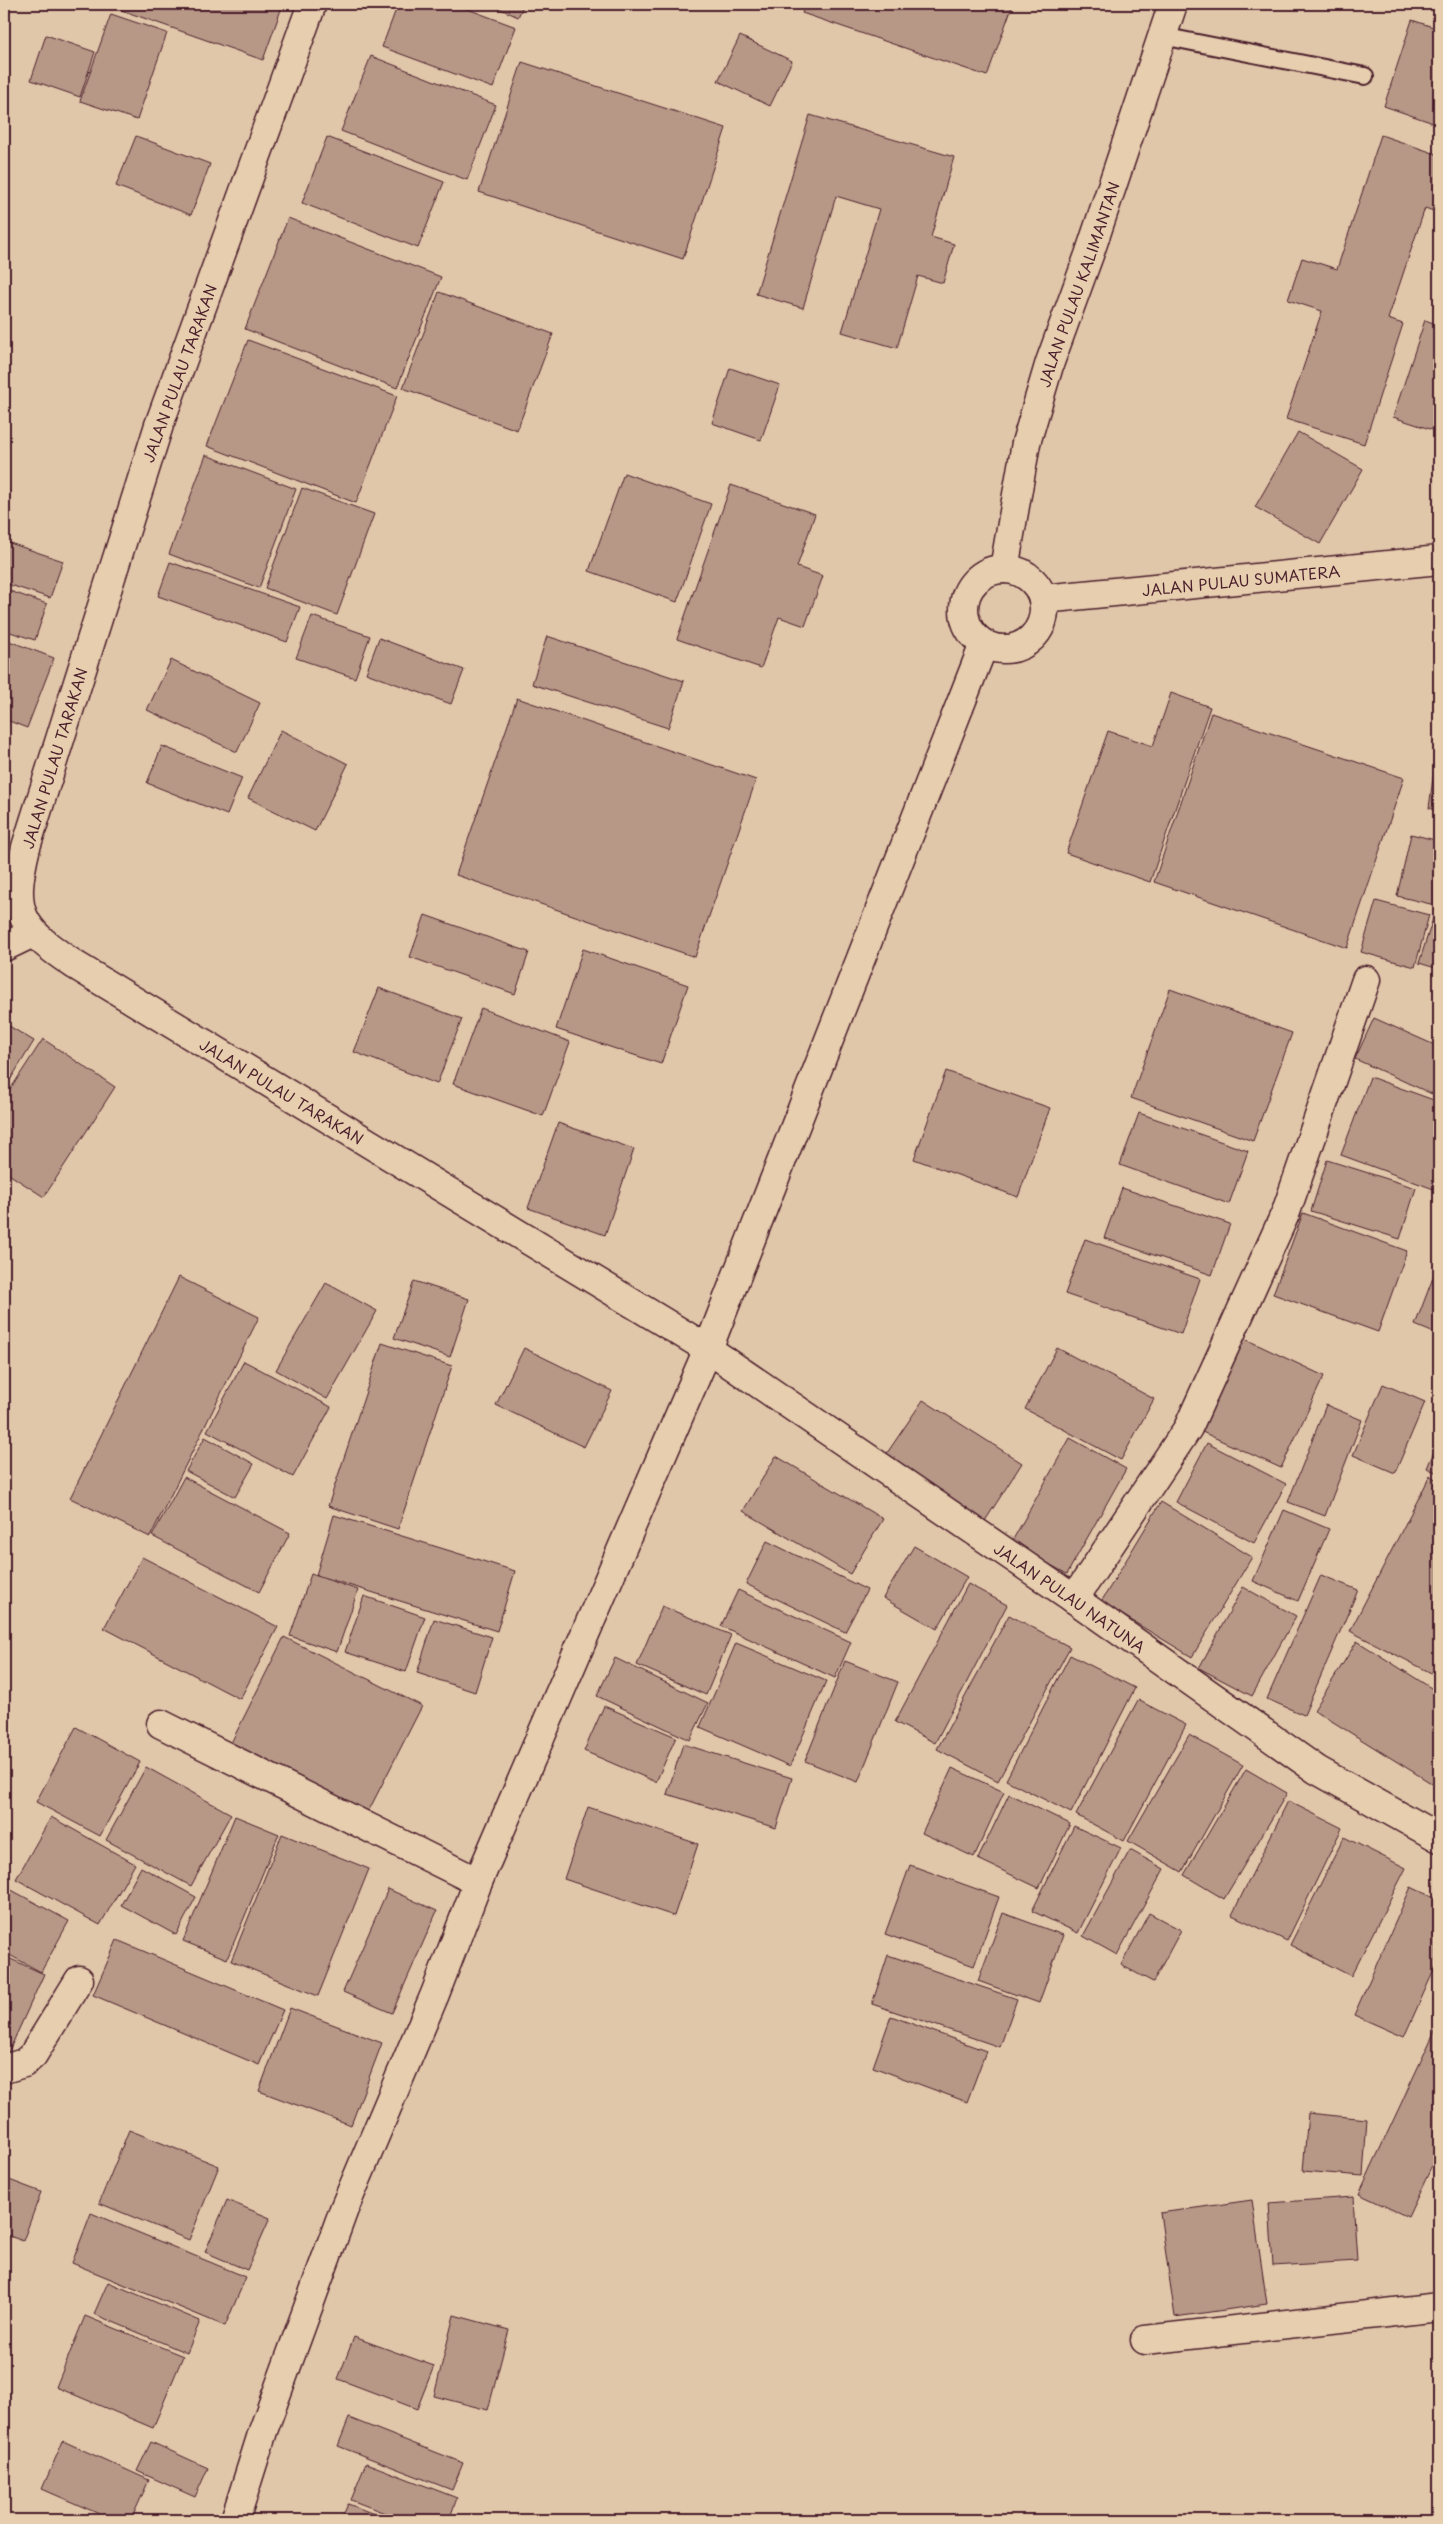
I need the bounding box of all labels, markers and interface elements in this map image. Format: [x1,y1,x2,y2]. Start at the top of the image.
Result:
street label: JALAN PULAU KALIMANTAN [1032,178,1124,390]
street label: JALAN PULAU TARAKAN [136,281,222,465]
street label: JALAN PULAU SUMATERA [1141,558,1341,601]
street label: JALAN PULAU TARAKAN [15,665,93,851]
street label: JALAN PULAU TARAKAN [196,1032,369,1149]
street label: JALAN PULAU NATUNA [990,1536,1150,1658]

